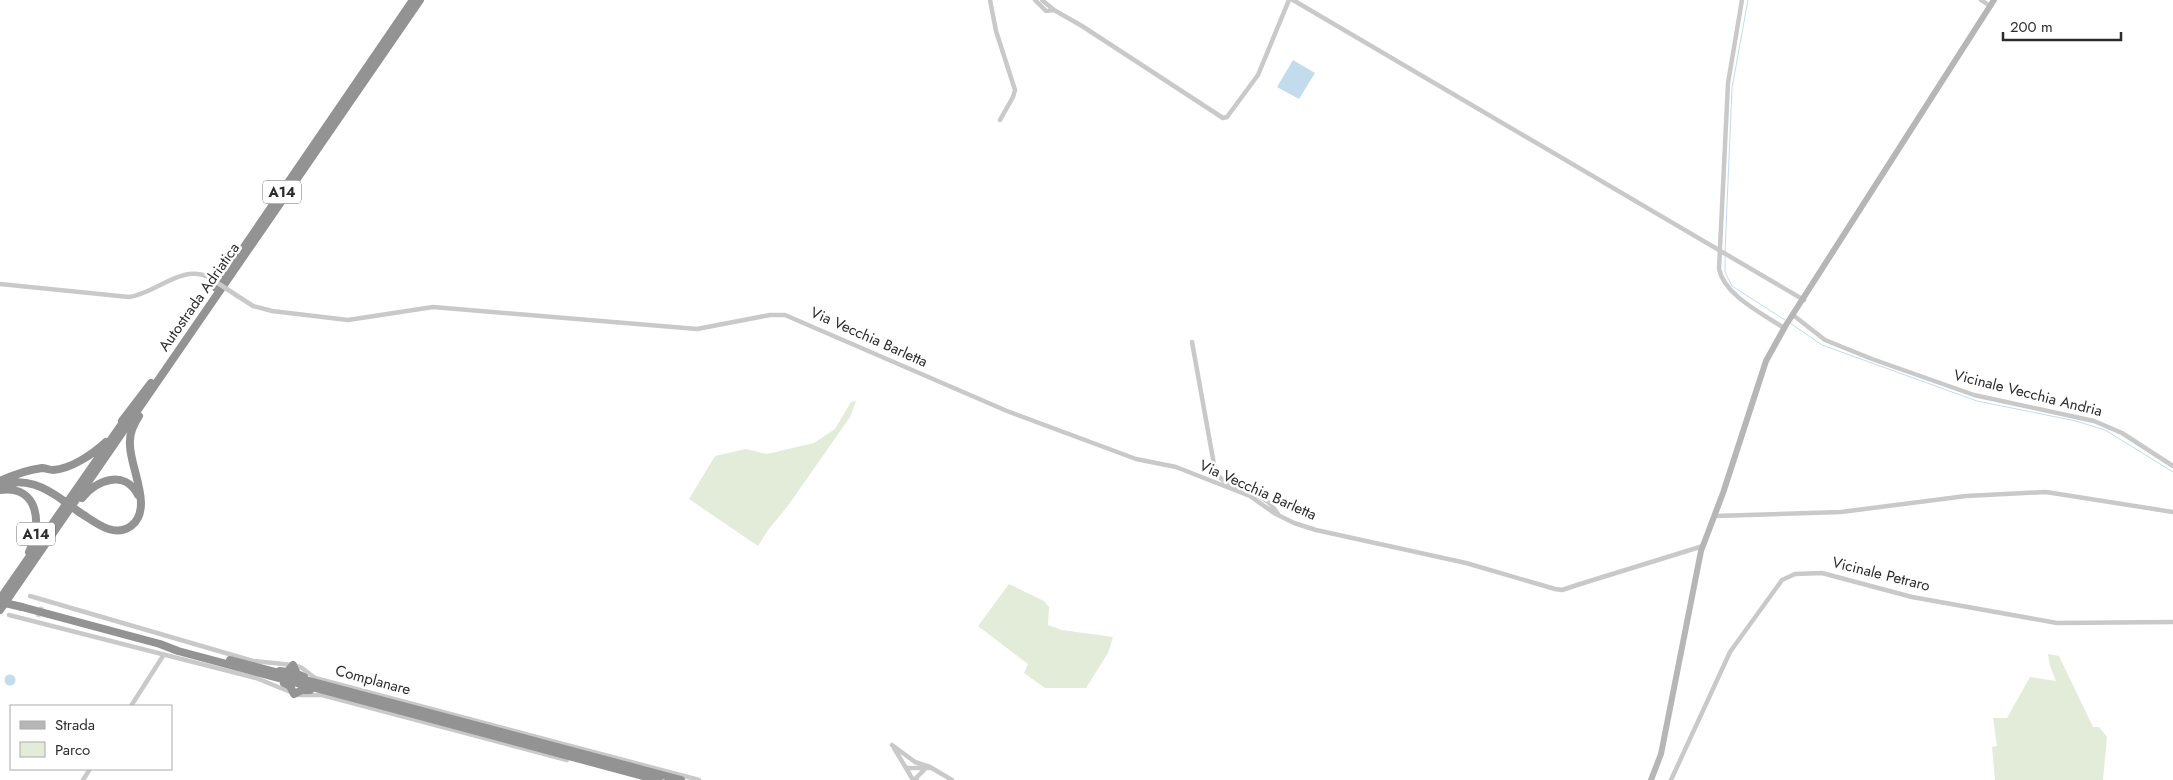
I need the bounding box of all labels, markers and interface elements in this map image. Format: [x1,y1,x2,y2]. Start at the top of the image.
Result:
scale bar [2003,10,2120,42]
text: 200 m [2010,16,2053,38]
road number: A14 [263,180,301,203]
street label: Autostrada Adriatica [153,238,245,356]
street label: Via Vecchia Barletta [807,301,931,373]
street label: Vicinale Vecchia Andria [1951,364,2105,422]
street label: Via Vecchia Barletta [1196,454,1320,526]
road number: A14 [17,522,55,546]
street label: Vicinale Petraro [1830,551,1932,597]
street label: Complanare [333,659,413,701]
legend [10,705,172,770]
text: Strada [55,714,95,736]
text: Parco [55,739,90,761]

